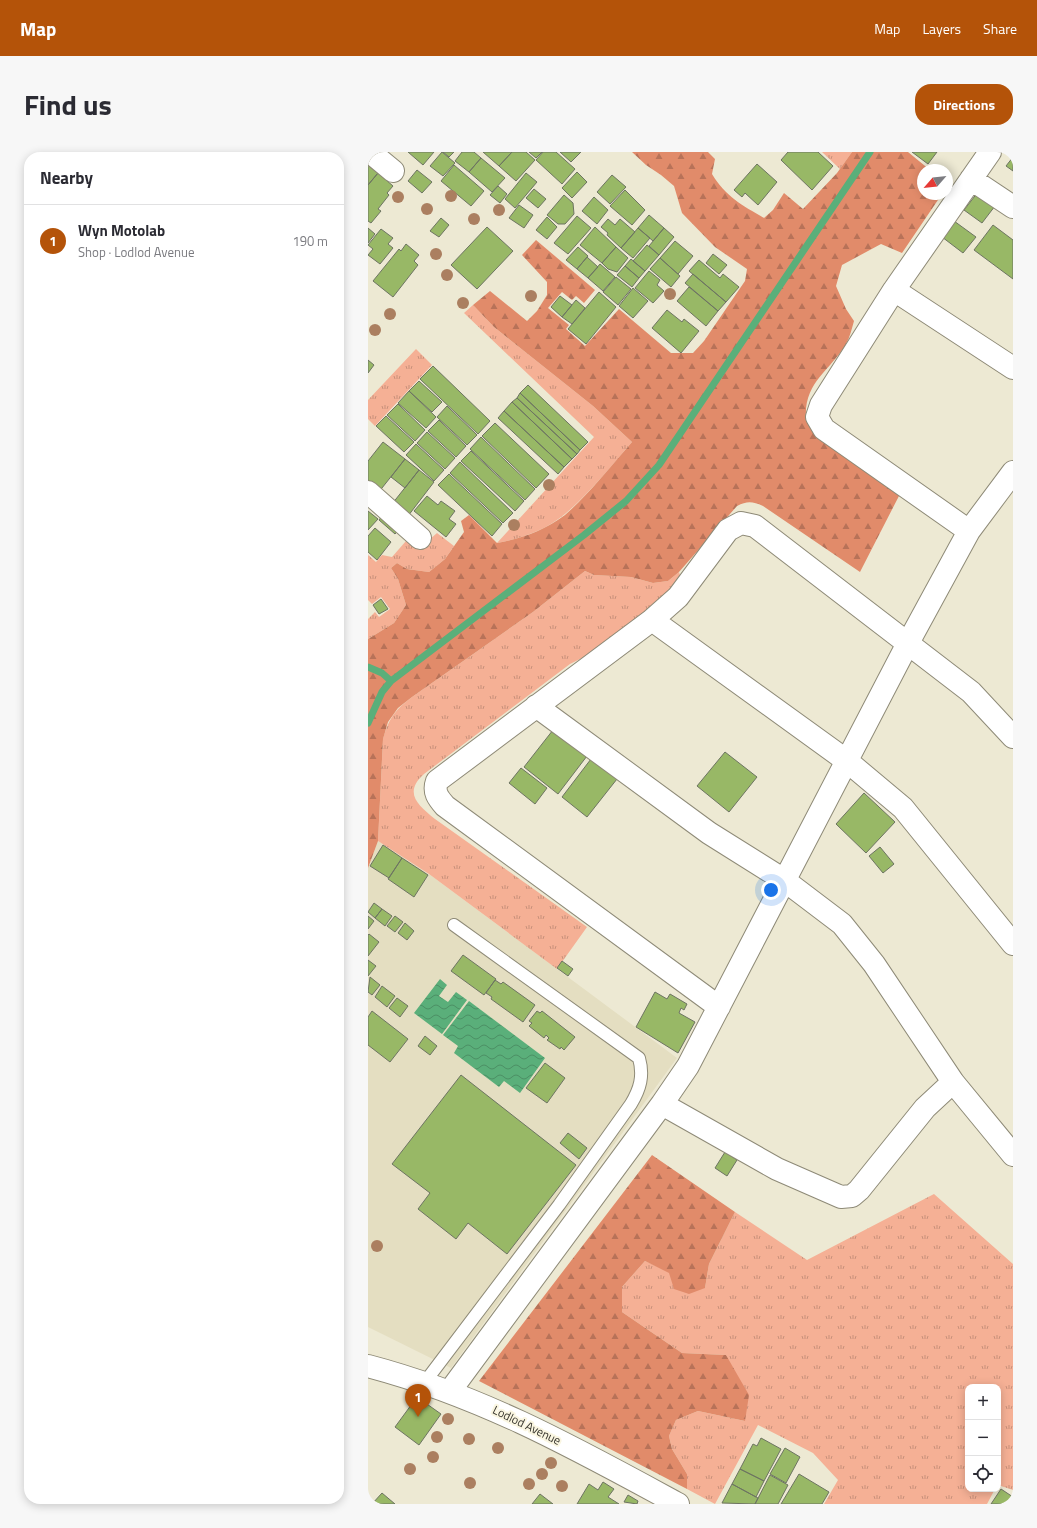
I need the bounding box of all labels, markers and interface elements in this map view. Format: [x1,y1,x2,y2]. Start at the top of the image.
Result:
text: Map [20,14,56,43]
text: Map [874,18,900,39]
text: Layers [922,18,961,39]
text: Share [983,18,1017,39]
text: Find us [24,83,112,126]
button: Directions [915,84,1013,125]
north arrow [917,164,953,200]
text: Nearby [40,165,93,191]
text: Wyn Motolab [78,219,165,242]
text: 1 [49,231,57,251]
text: 190 m [292,231,328,251]
text: Shop · Lodlod Avenue [78,242,194,262]
your location [761,880,781,900]
pin: 1 [405,1384,431,1417]
map controls [965,1384,1001,1492]
button: + [965,1384,1001,1420]
street label: Lodlod Avenue [490,1400,564,1450]
button: − [965,1420,1001,1456]
button: locate [965,1456,1001,1492]

